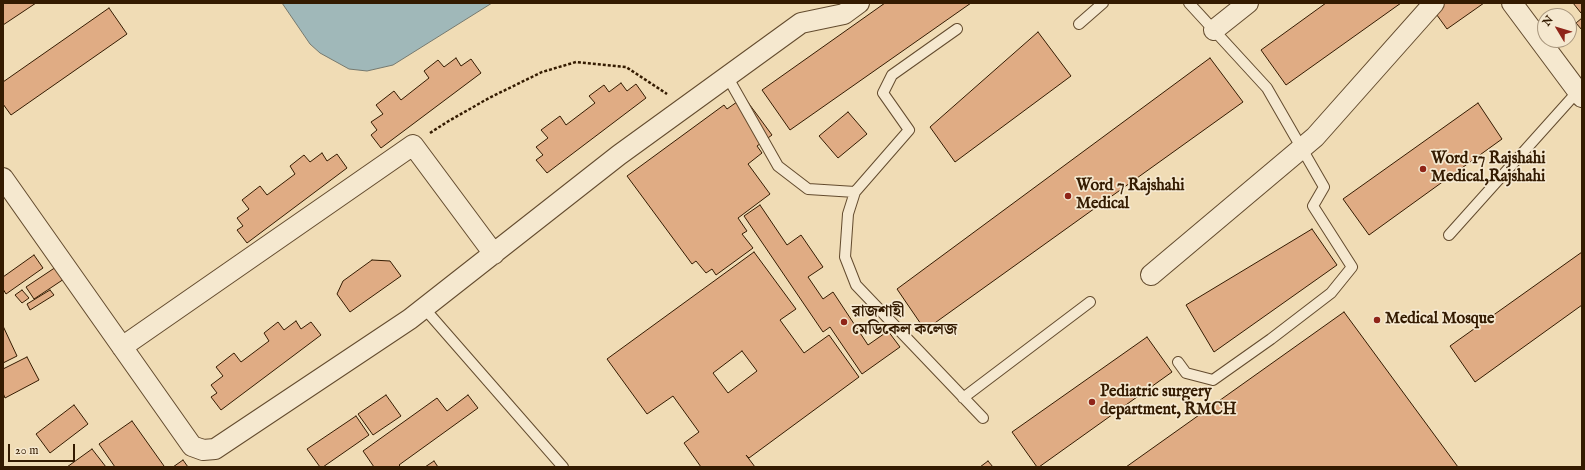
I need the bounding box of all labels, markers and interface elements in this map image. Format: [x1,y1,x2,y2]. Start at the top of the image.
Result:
north arrow [1537,8,1577,48]
text: N [1540,13,1557,29]
place label: Word 17 Rajshahi Medical,Rajshahi [1431,150,1545,188]
marker: Word 17 Rajshahi Medical,Rajshahi [1418,164,1428,174]
place label: Word 7 Rajshahi Medical [1076,177,1185,215]
marker: Word 7 Rajshahi Medical [1063,191,1073,201]
place label: রাজশাহী মেডিকেল কলেজ [852,303,957,341]
place label: Medical Mosque [1385,310,1494,330]
marker: Medical Mosque [1372,315,1382,325]
marker: রাজশাহী মেডিকেল কলেজ [839,317,849,327]
place label: Pediatric surgery department, RMCH [1100,383,1236,421]
marker: Pediatric surgery department, RMCH [1087,397,1097,407]
scale bar [10,436,77,462]
text: 20 m [15,443,38,458]

